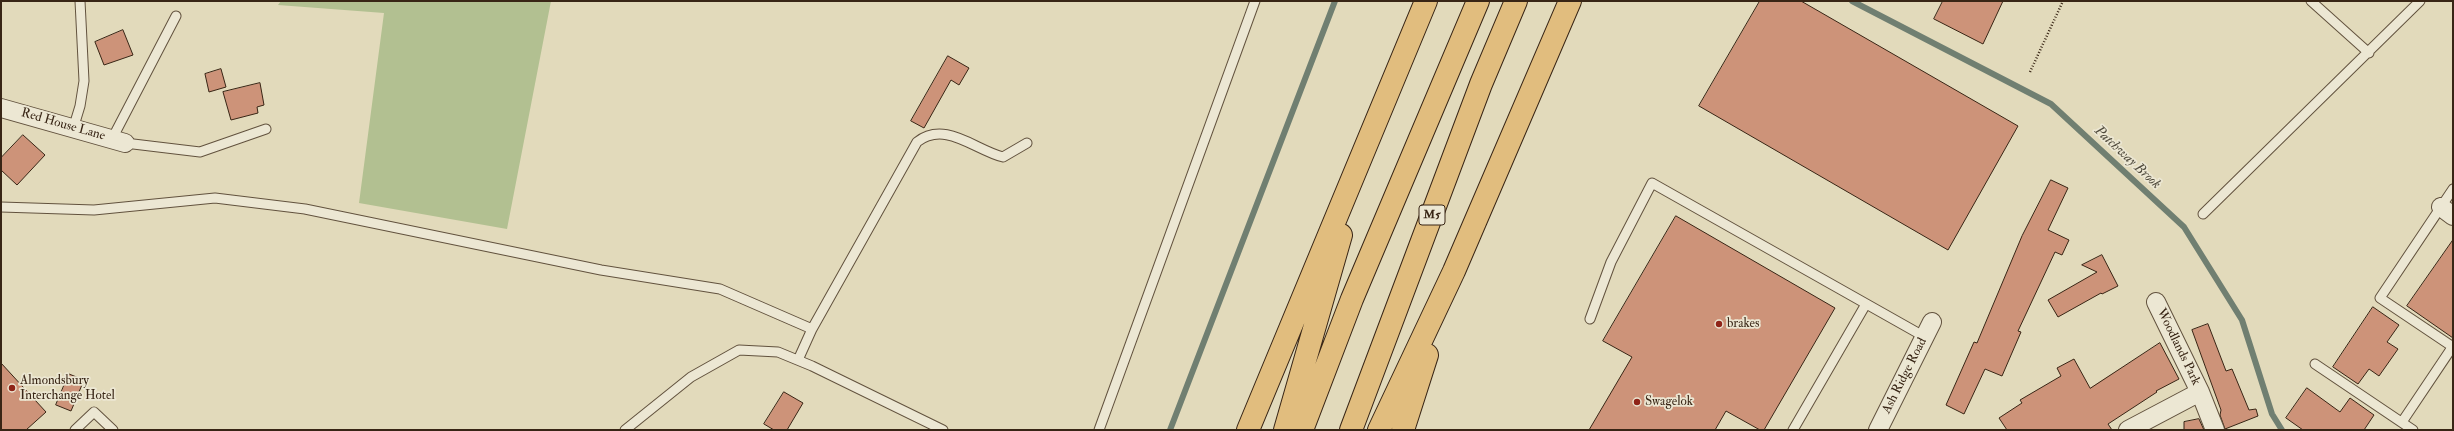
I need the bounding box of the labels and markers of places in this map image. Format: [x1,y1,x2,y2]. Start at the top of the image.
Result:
place label: brakes [1727,316,1759,332]
marker: brakes [1714,319,1724,329]
place label: Almondsbury Interchange Hotel [20,373,115,404]
marker: Almondsbury Interchange Hotel [7,383,17,393]
place label: Swagelok [1645,394,1693,410]
marker: Swagelok [1632,397,1642,407]

